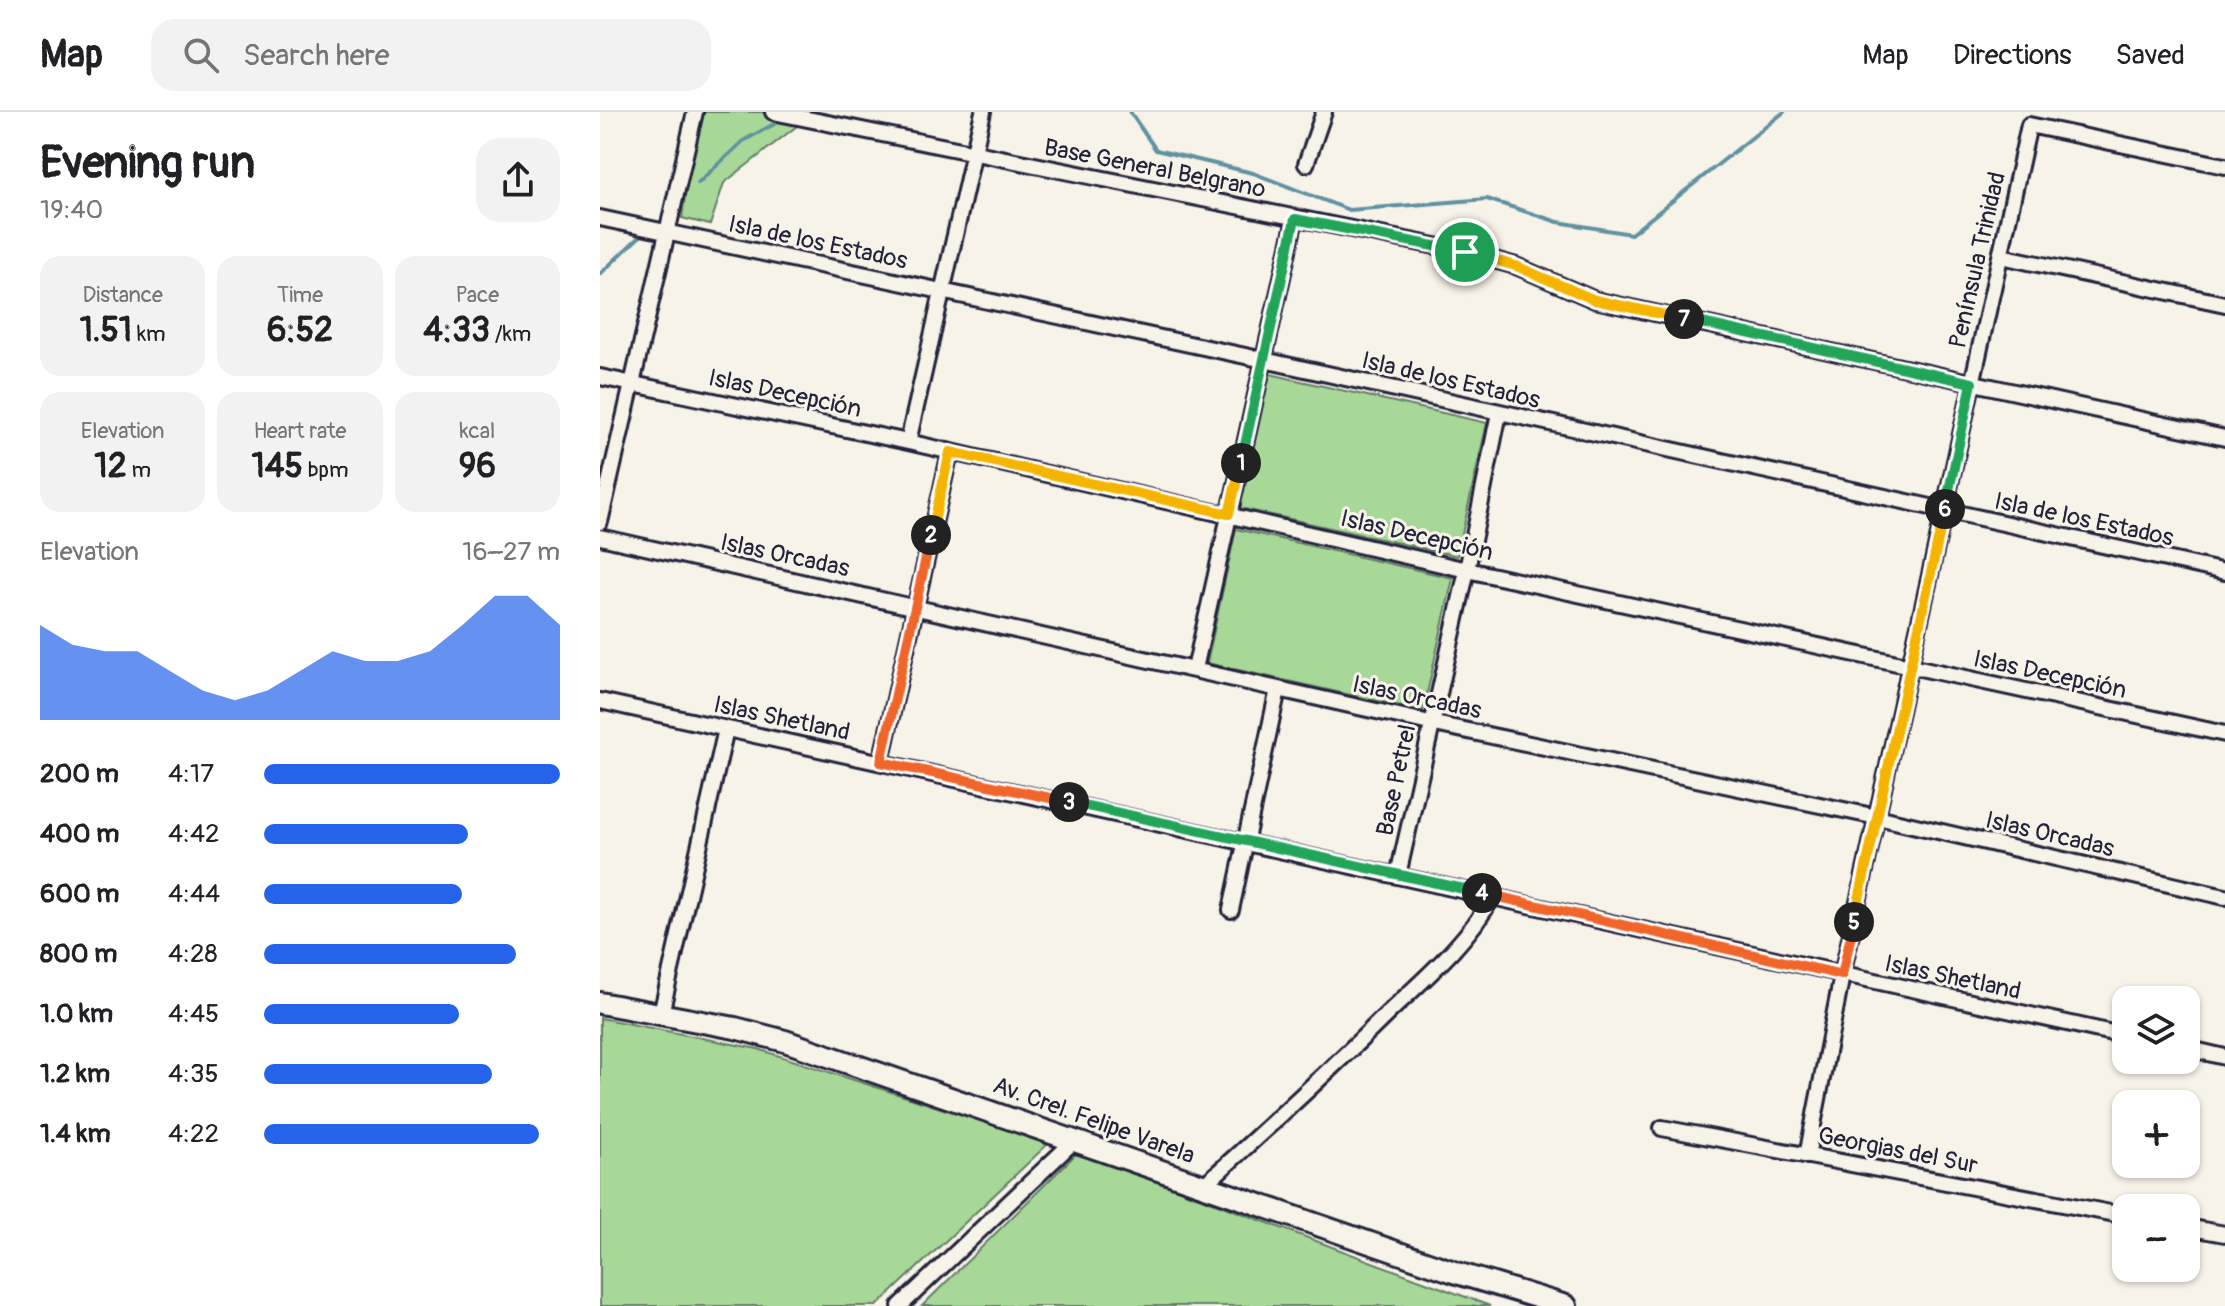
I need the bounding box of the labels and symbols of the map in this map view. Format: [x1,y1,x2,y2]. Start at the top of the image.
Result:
street label: Base General Belgrano [1042,133,1268,204]
street label: Península Trinidad [1943,169,2012,351]
street label: Isla de los Estados [726,209,910,276]
pin [1431,218,1499,286]
pin: 7 [1664,299,1704,339]
street label: Isla de los Estados [1359,346,1543,415]
street label: Islas Decepción [706,363,864,424]
pin: 1 [1221,443,1261,483]
street label: Isla de los Estados [1992,486,2176,553]
pin: 6 [1925,489,1965,529]
street label: Islas Decepción [1338,504,1496,567]
pin: 2 [911,515,951,555]
street label: Islas Orcadas [718,528,852,583]
street label: Islas Decepción [1971,644,2129,705]
street label: Islas Orcadas [1350,670,1484,725]
street label: Islas Shetland [711,690,853,747]
street label: Base Petrel [1371,722,1422,838]
pin: 3 [1049,782,1089,822]
street label: Islas Orcadas [1983,806,2117,863]
pin: 4 [1462,873,1502,913]
pin: 5 [1834,902,1874,942]
street label: Islas Shetland [1882,949,2024,1006]
street label: Av. Crel. Felipe Varela [989,1070,1199,1170]
street label: Georgias del Sur [1816,1121,1981,1180]

